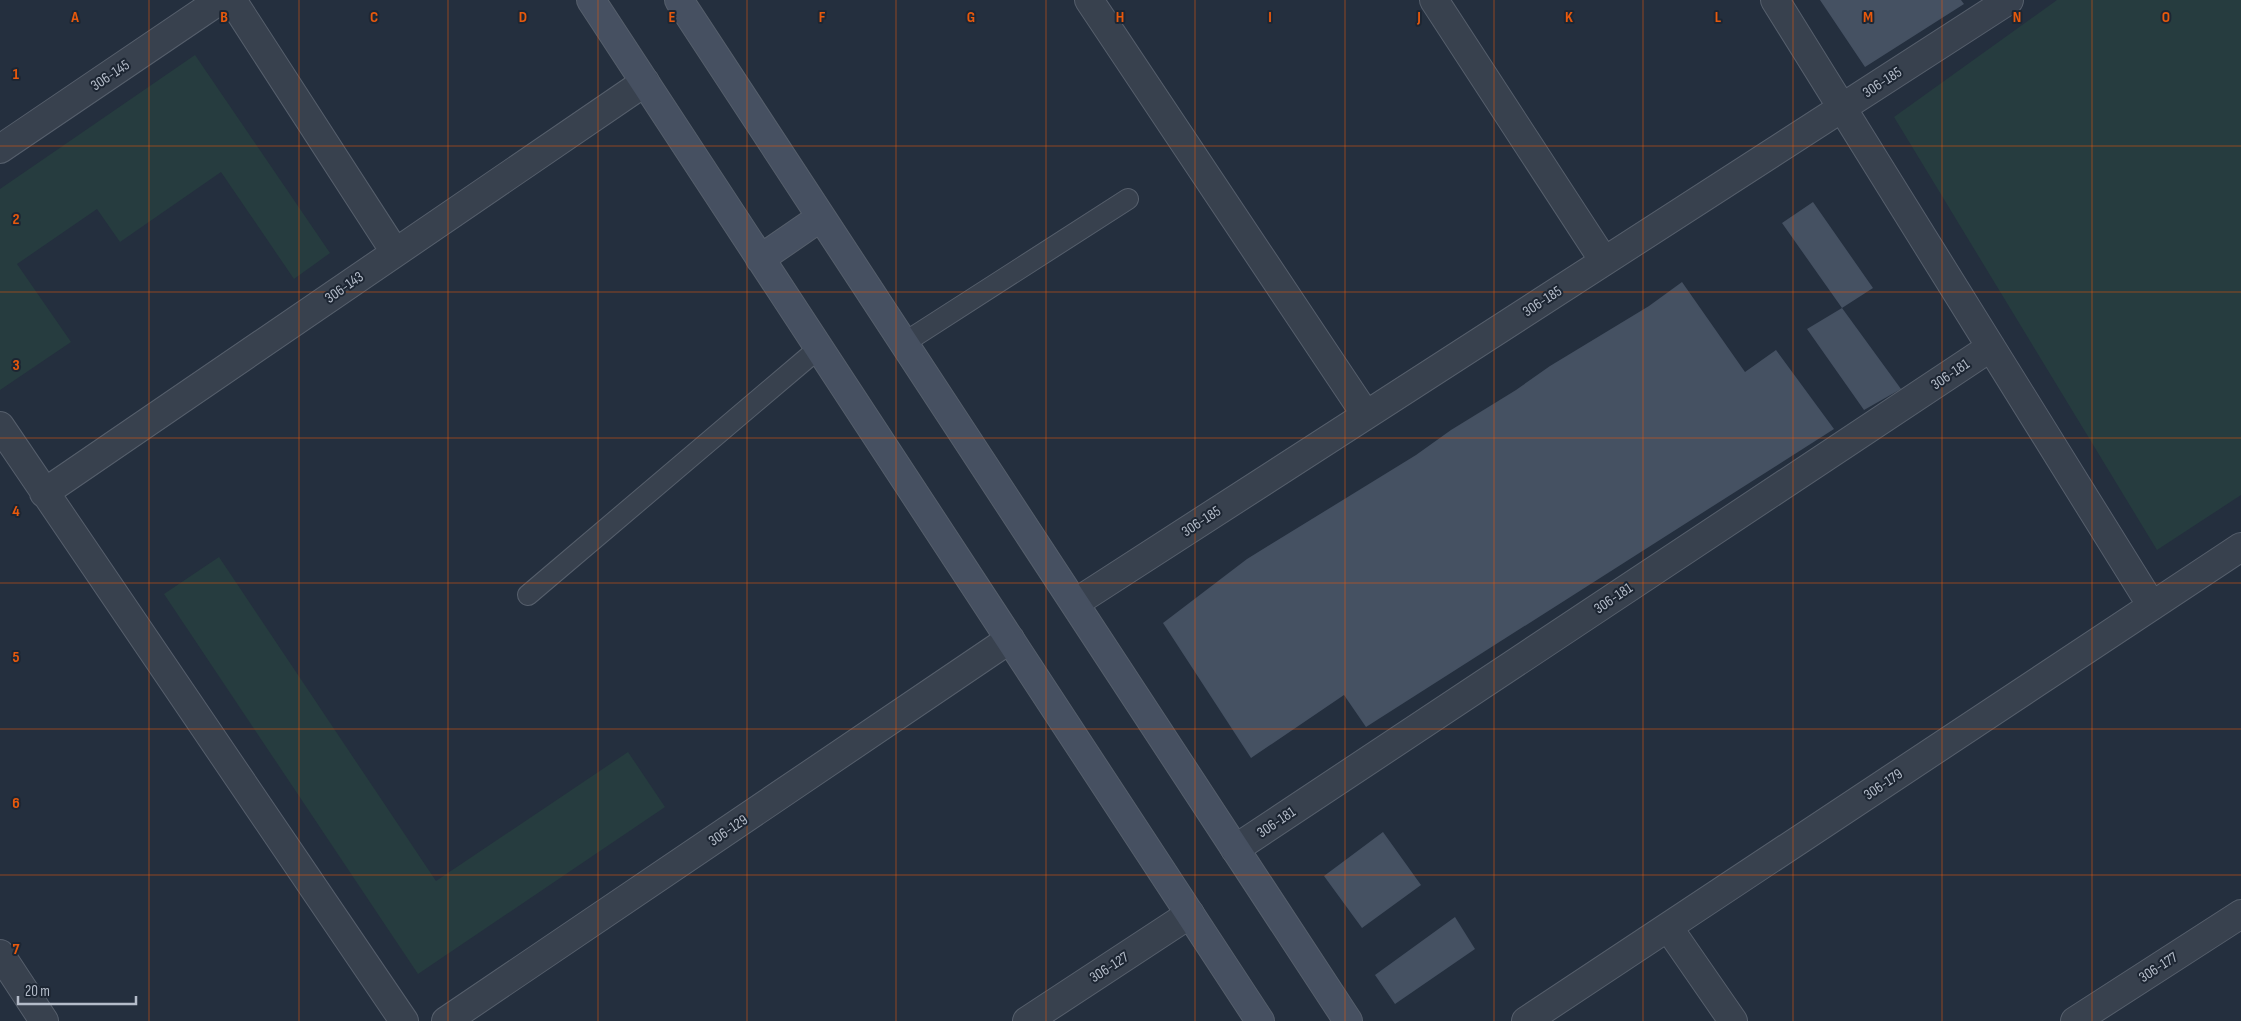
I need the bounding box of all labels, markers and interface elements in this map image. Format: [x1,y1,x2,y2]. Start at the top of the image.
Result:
text: A [70,8,79,27]
text: B [220,8,228,27]
text: C [370,8,378,27]
text: D [519,8,527,27]
text: E [669,8,676,27]
text: F [819,8,826,27]
text: G [967,8,975,27]
text: H [1116,8,1124,27]
text: I [1268,8,1272,27]
text: J [1416,8,1421,27]
text: K [1565,8,1573,27]
text: L [1715,8,1722,27]
text: M [1863,8,1873,27]
text: N [2013,8,2021,27]
text: O [2162,8,2170,27]
street label: 306-145 [87,56,133,95]
street label: 306-185 [1859,63,1905,102]
text: 1 [13,65,20,84]
text: 2 [12,210,20,229]
street label: 306-143 [321,267,367,308]
street label: 306-185 [1519,282,1565,321]
street label: 306-181 [1927,354,1974,394]
text: 3 [12,356,20,375]
text: 4 [12,502,20,521]
street label: 306-185 [1178,502,1224,541]
street label: 306-181 [1590,578,1637,618]
text: 5 [12,648,20,667]
street label: 306-179 [1860,765,1906,804]
text: 6 [12,794,20,813]
street label: 306-181 [1253,802,1300,842]
street label: 306-129 [705,810,752,850]
text: 7 [13,940,20,959]
street label: 306-127 [1086,948,1132,987]
street label: 306-177 [2135,948,2181,987]
scale bar [18,974,135,1006]
text: 20 m [25,982,50,1001]

